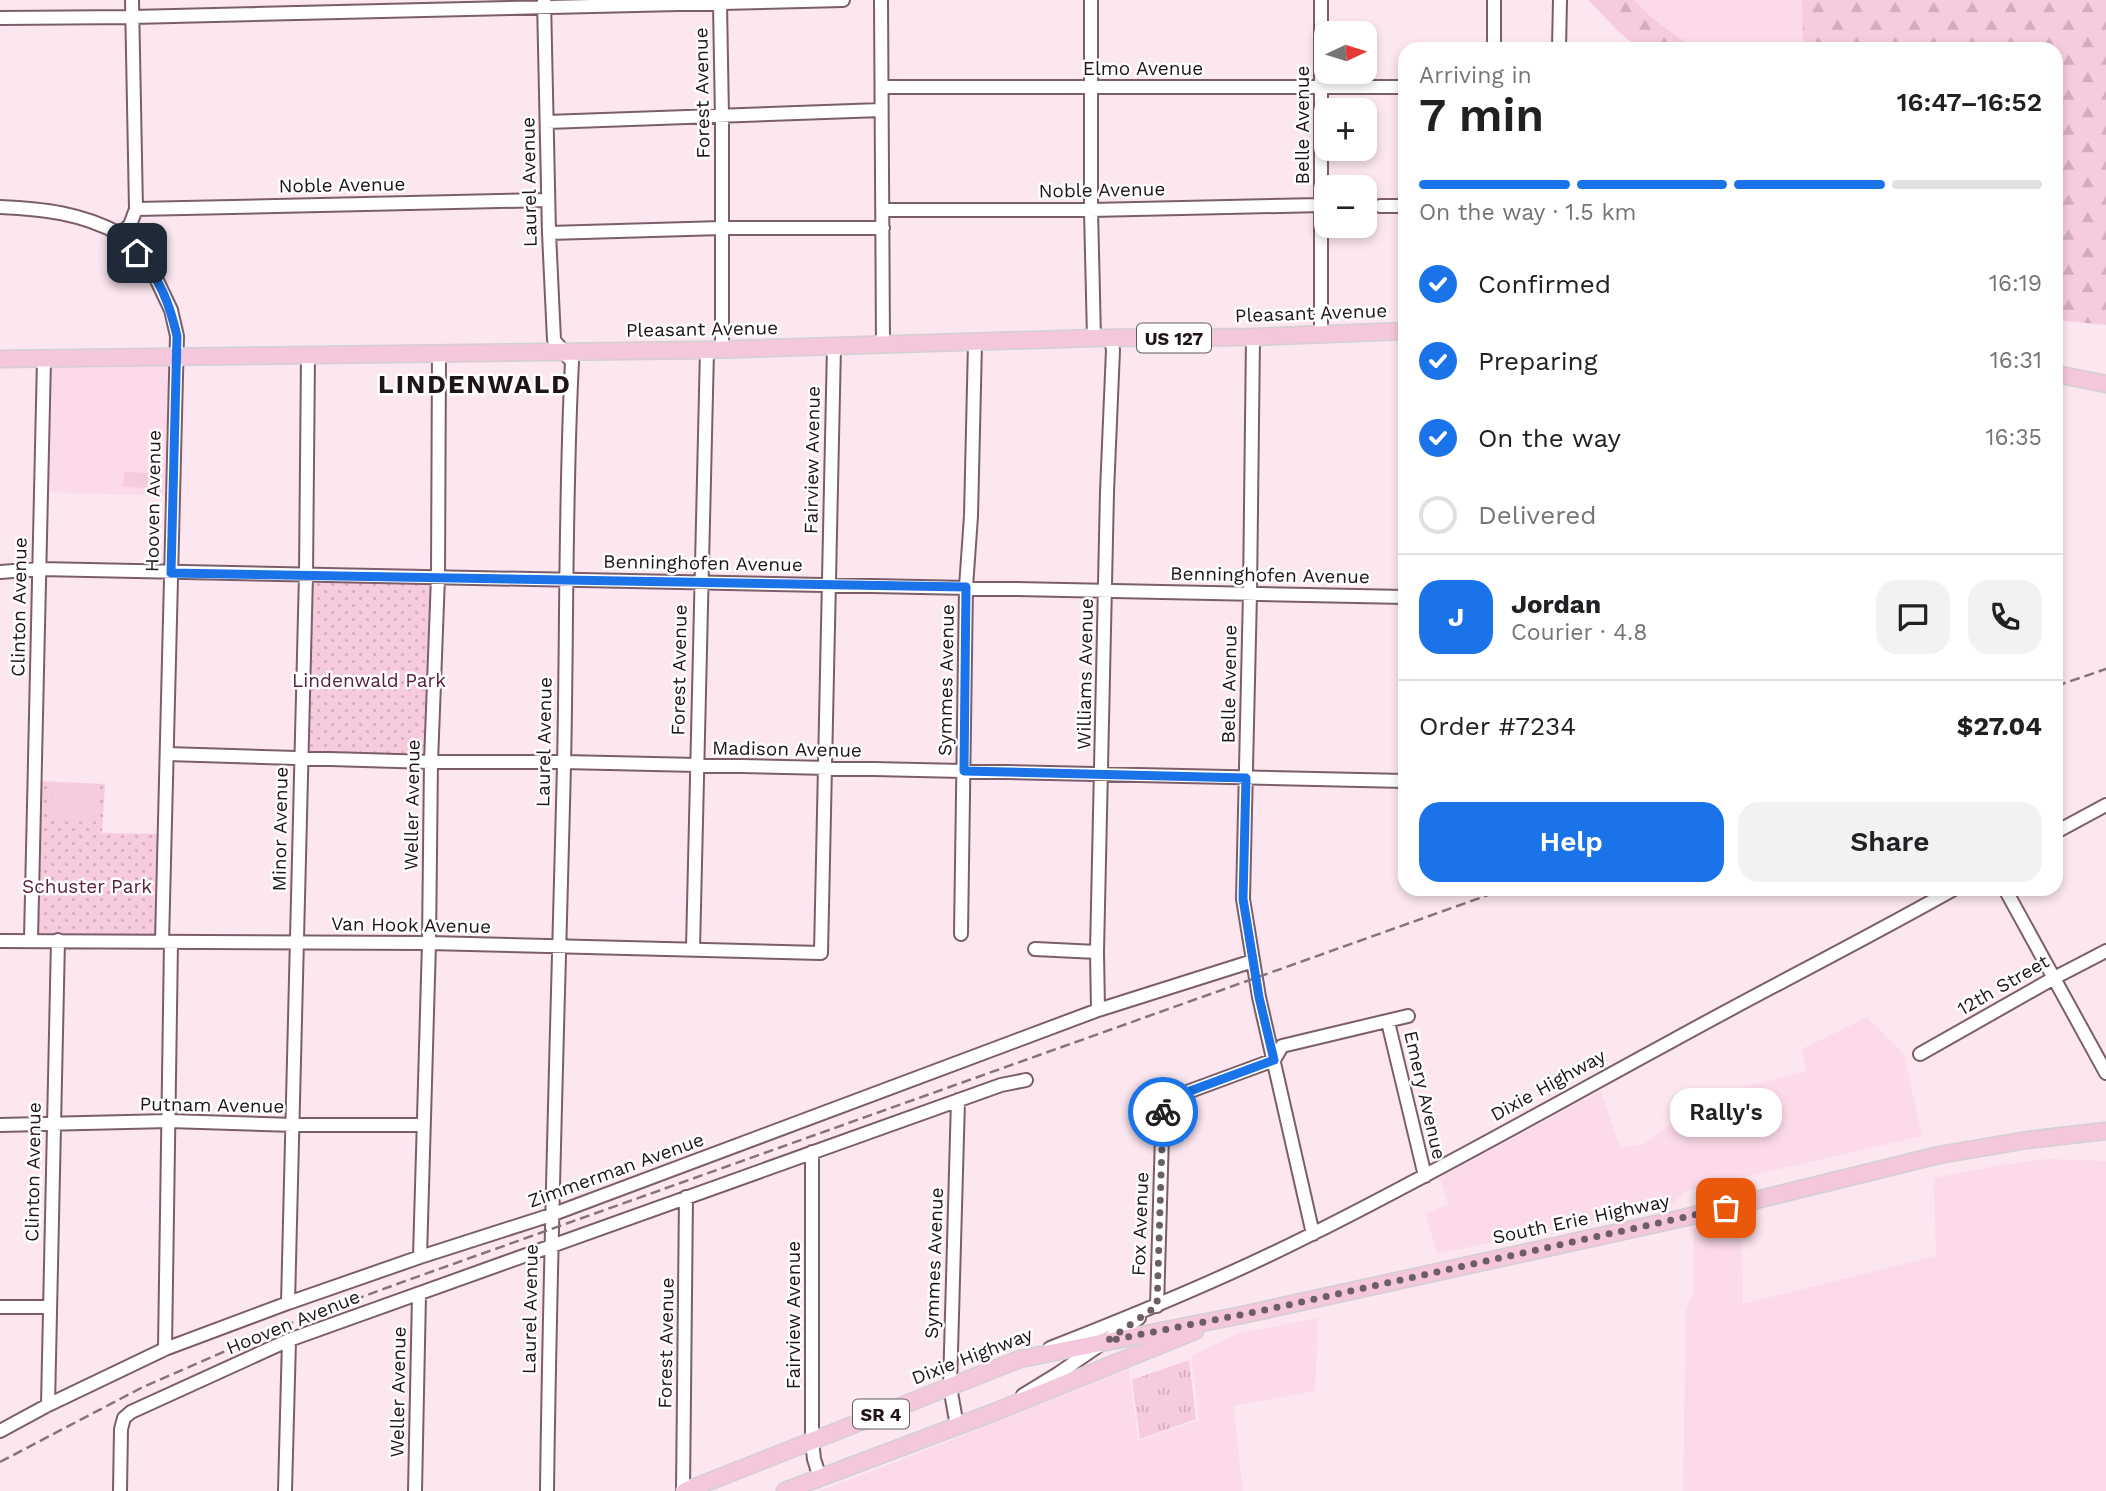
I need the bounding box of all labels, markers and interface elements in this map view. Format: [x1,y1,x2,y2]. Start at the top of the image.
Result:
north arrow [1314,21,1377,84]
map controls [1314,21,1377,238]
street label: Forest Avenue [689,27,715,159]
street label: Elmo Avenue [1083,57,1203,80]
text: Arriving in [1419,62,1532,89]
street label: Belle Avenue [1291,66,1314,184]
text: 16:47–16:52 [1897,87,2042,117]
text: 7 min [1419,88,1544,142]
button: + [1314,98,1377,161]
street label: Laurel Avenue [516,117,542,247]
street label: Noble Avenue [278,172,406,198]
button: − [1314,175,1377,238]
street label: Noble Avenue [1038,177,1166,203]
text: On the way · 1.5 km [1419,199,1637,226]
pin [107,223,167,283]
icon: home [118,234,156,272]
icon: check [1419,265,1457,303]
text: Confirmed [1478,269,1611,299]
text: 16:19 [1989,270,2042,297]
street label: Pleasant Avenue [1234,299,1388,327]
street label: Pleasant Avenue [626,316,778,342]
road number: US 127 [1137,324,1211,352]
icon: check [1419,342,1457,380]
text: Preparing [1478,346,1598,376]
text: 16:31 [1990,347,2042,374]
district label: LINDENWALD [378,369,572,399]
street label: Fairview Avenue [799,386,825,534]
icon: check [1419,419,1457,457]
text: On the way [1478,423,1621,453]
text: 16:35 [1985,424,2042,451]
street label: Hooven Avenue [140,430,166,572]
text: Delivered [1478,500,1597,530]
street label: Clinton Avenue [6,537,32,677]
street label: Benninghofen Avenue [603,550,803,576]
street label: Benninghofen Avenue [1170,562,1370,588]
button: chat [1876,580,1950,654]
button: phone [1968,580,2042,654]
text: Jordan [1511,589,1601,619]
street label: Williams Avenue [1072,598,1098,750]
text: J [1448,602,1464,632]
street label: Forest Avenue [666,604,692,736]
street label: Symmes Avenue [933,604,959,756]
text: Courier · 4.8 [1511,619,1647,646]
street label: Belle Avenue [1216,624,1242,744]
park label: Lindenwald Park [292,669,446,692]
street label: Laurel Avenue [531,677,557,807]
text: Order #7234 [1419,711,1576,741]
text: $27.04 [1957,711,2042,741]
street label: Madison Avenue [712,736,862,762]
street label: Weller Avenue [399,739,425,871]
street label: Minor Avenue [267,766,293,892]
button: Help [1419,802,1724,882]
button: Share [1738,802,2042,882]
park label: Schuster Park [22,875,152,898]
street label: Van Hook Avenue [331,912,491,938]
street label: 12th Street [1953,950,2053,1020]
street label: Emery Avenue [1399,1028,1451,1162]
street label: Dixie Highway [1487,1044,1610,1126]
courier [1128,1077,1198,1147]
callout: Rally's [1670,1089,1782,1138]
street label: Putnam Avenue [139,1092,285,1118]
icon: bike [1144,1093,1182,1131]
text: Rally's [1689,1099,1763,1126]
street label: Clinton Avenue [20,1102,46,1242]
street label: Zimmerman Avenue [525,1127,707,1213]
street label: Fox Avenue [1127,1172,1153,1276]
pin [1696,1178,1756,1238]
street label: Symmes Avenue [920,1187,948,1339]
street label: South Erie Highway [1490,1189,1672,1249]
icon: bag [1707,1189,1745,1227]
street label: Fairview Avenue [782,1241,805,1389]
street label: Laurel Avenue [517,1244,543,1374]
street label: Forest Avenue [653,1277,679,1409]
street label: Hooven Avenue [223,1285,363,1359]
street label: Dixie Highway [908,1322,1036,1390]
street label: Weller Avenue [385,1326,411,1458]
road number: SR 4 [853,1400,909,1428]

